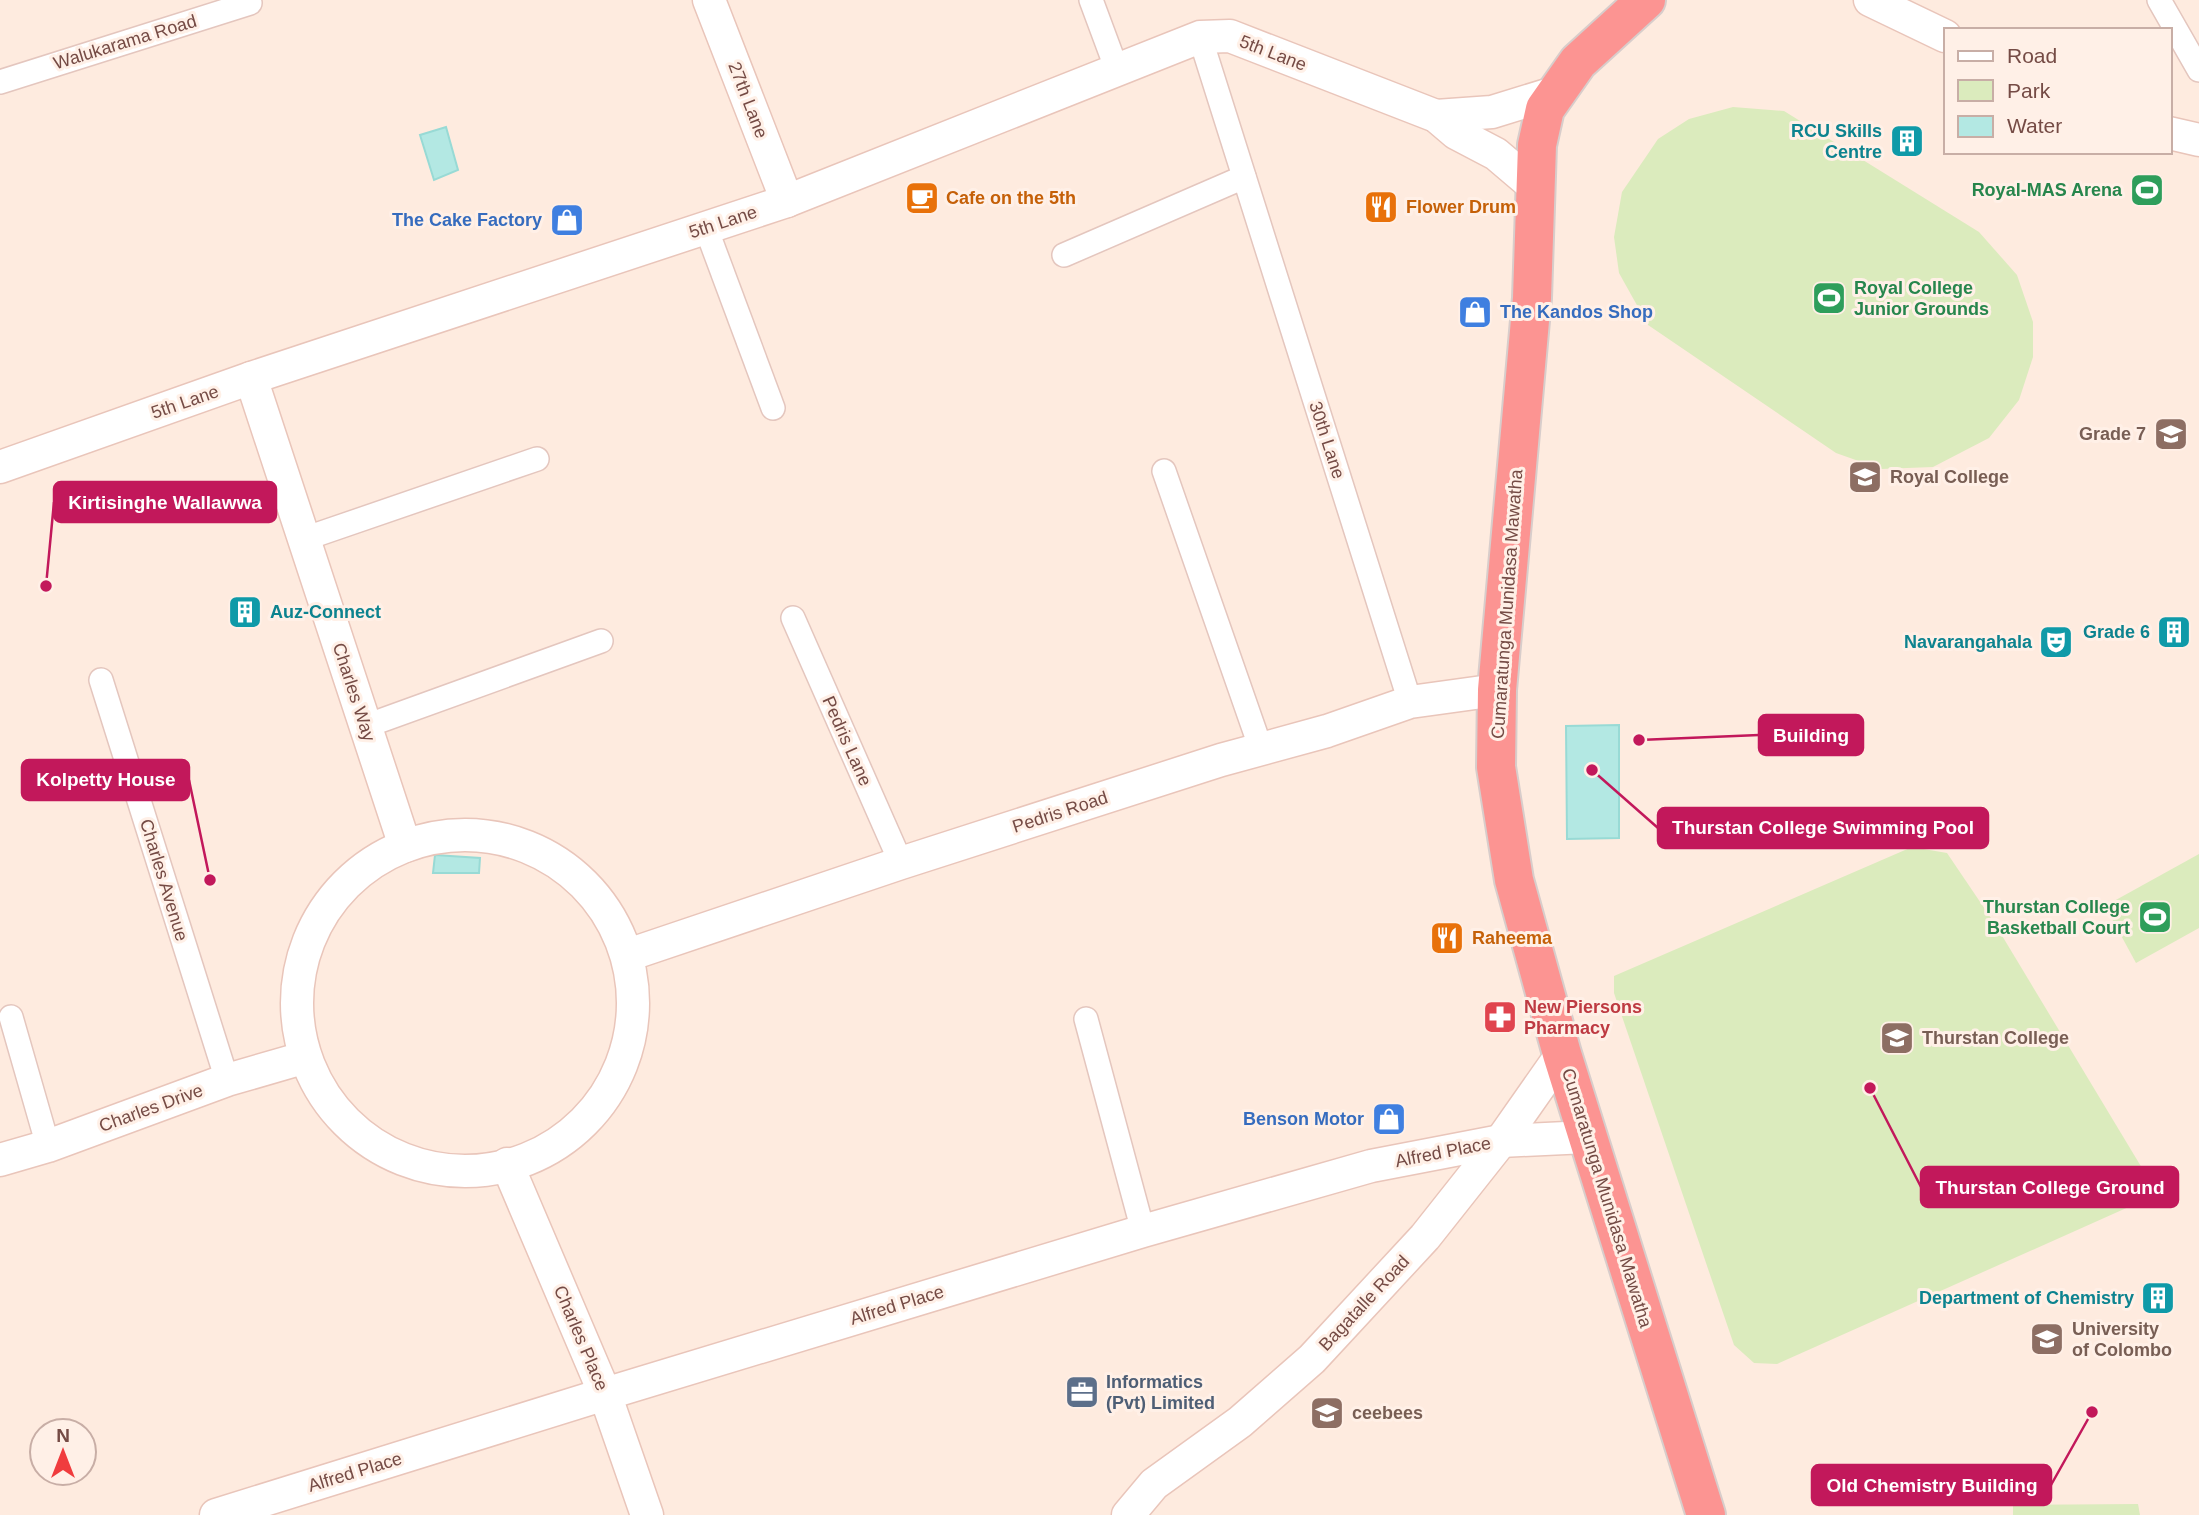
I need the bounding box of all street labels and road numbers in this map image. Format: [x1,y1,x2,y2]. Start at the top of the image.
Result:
street label: Walukarama Road [51,11,199,73]
street label: 5th Lane [1237,31,1309,75]
street label: 27th Lane [724,59,772,141]
street label: 5th Lane [687,202,759,242]
street label: 5th Lane [149,381,221,423]
street label: 30th Lane [1305,399,1349,481]
street label: Cumaratunga Munidasa Mawatha [1488,468,1526,739]
street label: Charles Way [329,640,379,744]
street label: Pedris Lane [818,693,876,789]
street label: Pedris Road [1010,787,1110,837]
street label: Charles Avenue [136,816,192,944]
street label: Cumaratunga Munidasa Mawatha [1558,1066,1656,1331]
street label: Charles Drive [96,1080,206,1136]
street label: Alfred Place [1393,1133,1493,1171]
street label: Bagatalle Road [1315,1251,1413,1355]
street label: Alfred Place [848,1281,946,1329]
street label: Charles Place [550,1283,612,1393]
street label: Alfred Place [306,1448,404,1496]

